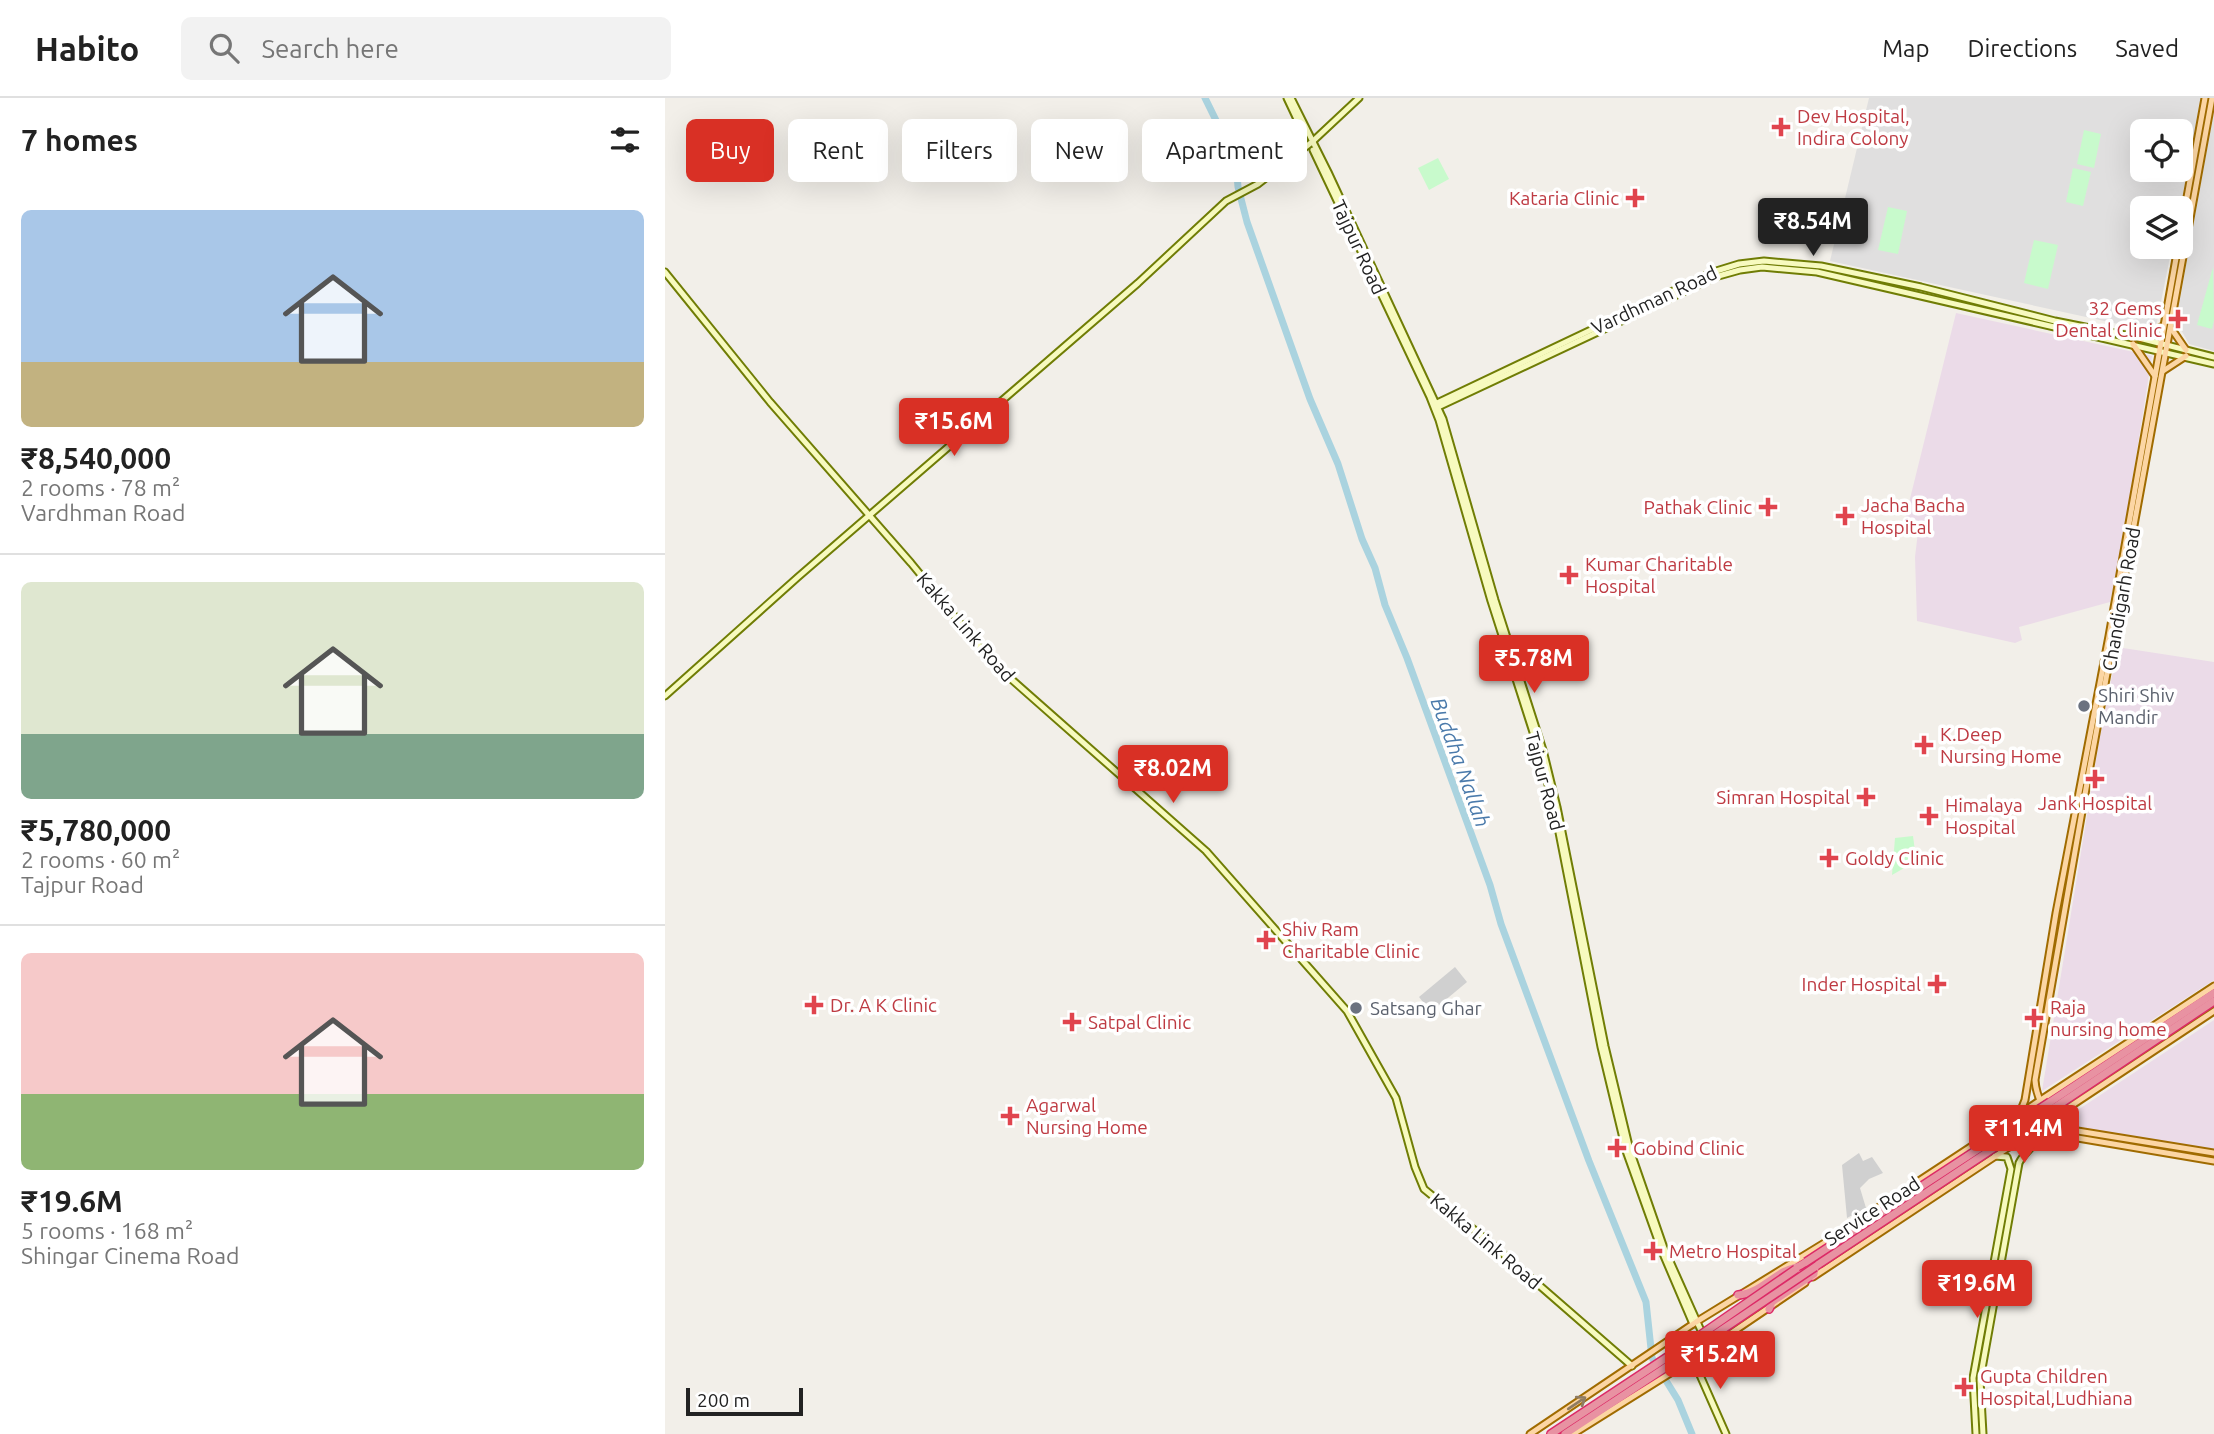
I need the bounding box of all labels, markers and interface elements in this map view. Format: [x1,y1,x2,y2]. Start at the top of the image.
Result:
search box [181,17,671,80]
icon: search [205,29,243,67]
text: Habito [35,30,139,67]
text: Search here [261,34,399,63]
text: Map [1882,35,1929,62]
text: Directions [1967,35,2077,62]
text: Saved [2115,35,2179,62]
place label: Dev Hospital, Indira Colony [1797,105,1910,149]
marker: Dev Hospital, Indira Colony [1771,117,1791,137]
chip: Buy [686,119,774,182]
chip: Rent [788,119,888,182]
chip: Filters [902,119,1017,182]
chip: New [1031,119,1128,182]
chip: Apartment [1142,119,1307,182]
map controls [2130,119,2193,259]
button: locate [2130,119,2193,182]
icon: filters [606,121,644,159]
text: 7 homes [21,123,138,157]
place label: Kataria Clinic [1509,187,1619,209]
marker: Kataria Clinic [1625,188,1645,208]
street label: Tajpur Road [1328,196,1390,298]
button: layers [2130,196,2193,259]
pin: ₹8.54M [1756,198,1870,258]
text: ₹8.54M [1774,208,1852,233]
icon: home [270,256,396,382]
street label: Vardhman Road [1588,261,1720,339]
place label: 32 Gems Dental Clinic [2055,297,2162,341]
marker: 32 Gems Dental Clinic [2168,309,2188,329]
pin: ₹15.6M [897,398,1011,458]
text: ₹15.6M [915,408,993,433]
text: ₹8,540,000 [21,441,171,475]
text: 2 rooms · 78 m² [21,475,180,500]
place label: Jacha Bacha Hospital [1861,494,1965,538]
place label: Pathak Clinic [1643,496,1752,518]
marker: Pathak Clinic [1758,497,1778,517]
text: Vardhman Road [21,500,185,525]
marker: Jacha Bacha Hospital [1835,506,1855,526]
street label: Chandigarh Road [2098,525,2144,673]
place label: Kumar Charitable Hospital [1585,553,1733,597]
marker: Kumar Charitable Hospital [1559,565,1579,585]
street label: Kakka Link Road [913,568,1019,686]
icon: home [270,628,396,754]
pin: ₹5.78M [1477,636,1591,695]
text: ₹5.78M [1495,645,1573,670]
place label: Shiri Shiv Mandir [2098,684,2174,728]
water label: Buddha Nallah [1426,694,1496,830]
marker: Shiri Shiv Mandir [2076,698,2092,714]
place label: K.Deep Nursing Home [1940,723,2062,767]
street label: Tajpur Road [1521,729,1569,833]
marker: K.Deep Nursing Home [1914,735,1934,755]
pin: ₹8.02M [1116,746,1230,805]
text: ₹8.02M [1134,755,1212,780]
marker: Jank Hospital [2085,769,2105,789]
place label: Simran Hospital [1716,786,1850,808]
marker: Simran Hospital [1856,787,1876,807]
place label: Jank Hospital [2038,792,2152,814]
place label: Himalaya Hospital [1945,794,2023,838]
marker: Himalaya Hospital [1919,806,1939,826]
text: ₹5,780,000 [21,813,171,847]
text: 2 rooms · 60 m² [21,847,180,872]
place label: Goldy Clinic [1845,847,1944,869]
marker: Goldy Clinic [1819,848,1839,868]
text: Tajpur Road [21,872,144,897]
place label: Shiv Ram Charitable Clinic [1282,918,1420,962]
marker: Shiv Ram Charitable Clinic [1256,930,1276,950]
place label: Inder Hospital [1802,973,1921,995]
marker: Inder Hospital [1927,974,1947,994]
place label: Dr. A K Clinic [830,994,937,1016]
marker: Dr. A K Clinic [804,995,824,1015]
place label: Raja nursing home [2050,996,2167,1040]
place label: Satsang Ghar [1370,997,1482,1019]
icon: home [270,999,396,1125]
marker: Satsang Ghar [1348,1000,1364,1016]
marker: Raja nursing home [2024,1008,2044,1028]
place label: Satpal Clinic [1088,1011,1191,1033]
marker: Satpal Clinic [1062,1012,1082,1032]
place label: Agarwal Nursing Home [1026,1094,1148,1138]
pin: ₹11.4M [1967,1105,2081,1165]
marker: Agarwal Nursing Home [1000,1106,1020,1126]
text: ₹11.4M [1985,1115,2063,1140]
place label: Gobind Clinic [1633,1137,1744,1159]
marker: Gobind Clinic [1607,1138,1627,1158]
street label: Service Road [1820,1172,1924,1250]
text: ₹19.6M [21,1184,123,1218]
street label: Kakka Link Road [1426,1188,1546,1294]
text: 5 rooms · 168 m² [21,1218,193,1243]
place label: Metro Hospital [1669,1240,1797,1262]
marker: Metro Hospital [1643,1241,1663,1261]
text: Shingar Cinema Road [21,1243,239,1268]
pin: ₹19.6M [1920,1260,2034,1320]
text: ₹19.6M [1938,1270,2016,1295]
pin: ₹15.2M [1663,1332,1777,1391]
text: ₹15.2M [1681,1341,1759,1366]
place label: Gupta Children Hospital,Ludhiana [1980,1365,2133,1409]
marker: Gupta Children Hospital,Ludhiana [1954,1377,1974,1397]
scale bar [686,1385,803,1417]
text: 200 m [697,1389,750,1411]
one-way arrow [1566,1395,1586,1409]

